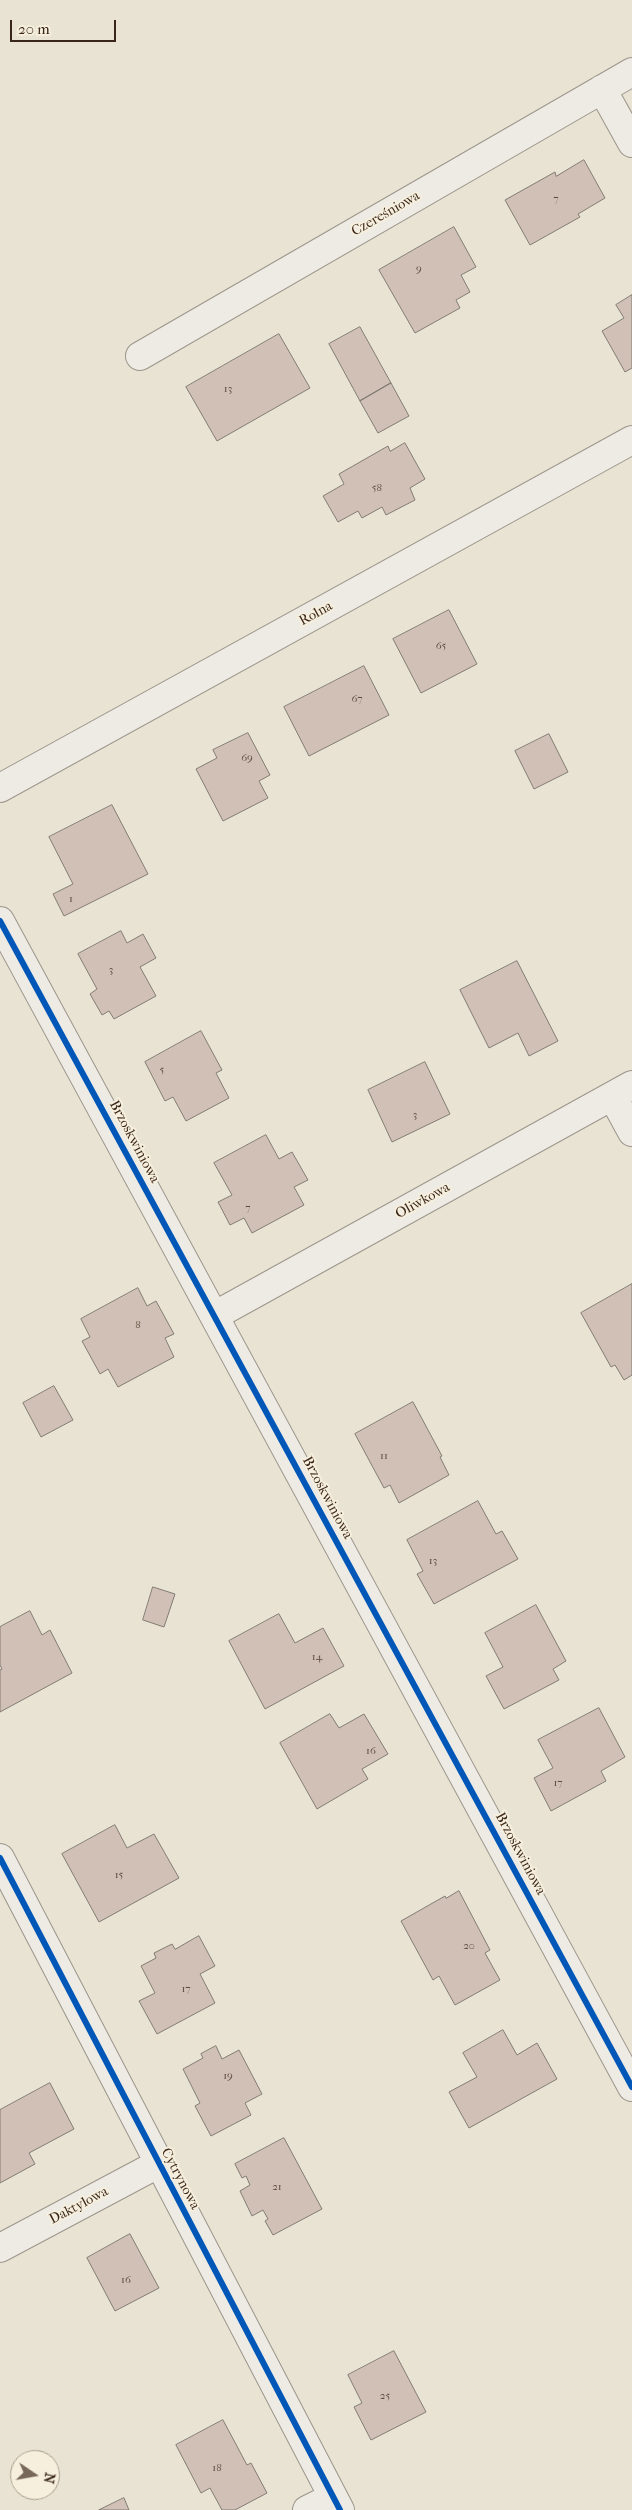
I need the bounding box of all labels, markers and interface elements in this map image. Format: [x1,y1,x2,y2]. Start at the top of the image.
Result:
scale bar [12,10,119,42]
text: 20 m [18,20,50,38]
street label: Czereśniowa [349,188,423,240]
house number: 7 [553,192,559,206]
house number: 9 [416,262,422,276]
house number: 13 [224,382,232,396]
house number: 58 [372,481,382,495]
street label: Rolna [296,598,336,630]
house number: 65 [436,639,446,653]
house number: 67 [351,692,363,706]
house number: 69 [241,751,253,765]
house number: 1 [69,892,73,906]
house number: 3 [109,963,113,977]
house number: 5 [160,1063,164,1077]
street label: Brzoskwiniowa [105,1098,163,1186]
house number: 3 [413,1108,417,1122]
street label: Oliwkowa [393,1179,453,1223]
house number: 7 [245,1201,251,1215]
house number: 8 [135,1318,141,1332]
house number: 11 [380,1449,388,1463]
street label: Brzoskwiniowa [298,1454,356,1542]
house number: 13 [429,1554,437,1568]
house number: 14 [312,1650,322,1664]
house number: 16 [366,1744,376,1758]
house number: 17 [553,1776,563,1790]
street label: Brzoskwiniowa [491,1810,549,1898]
house number: 15 [115,1868,123,1882]
house number: 20 [463,1939,475,1953]
house number: 17 [181,1982,191,1996]
house number: 19 [223,2069,233,2083]
street label: Cytrynowa [157,2146,203,2212]
house number: 21 [272,2180,282,2194]
street label: Daktylowa [47,2184,111,2228]
house number: 16 [121,2273,131,2287]
house number: 25 [380,2389,390,2403]
north arrow [10,2450,60,2500]
house number: 18 [212,2461,222,2475]
text: N [40,2471,59,2485]

